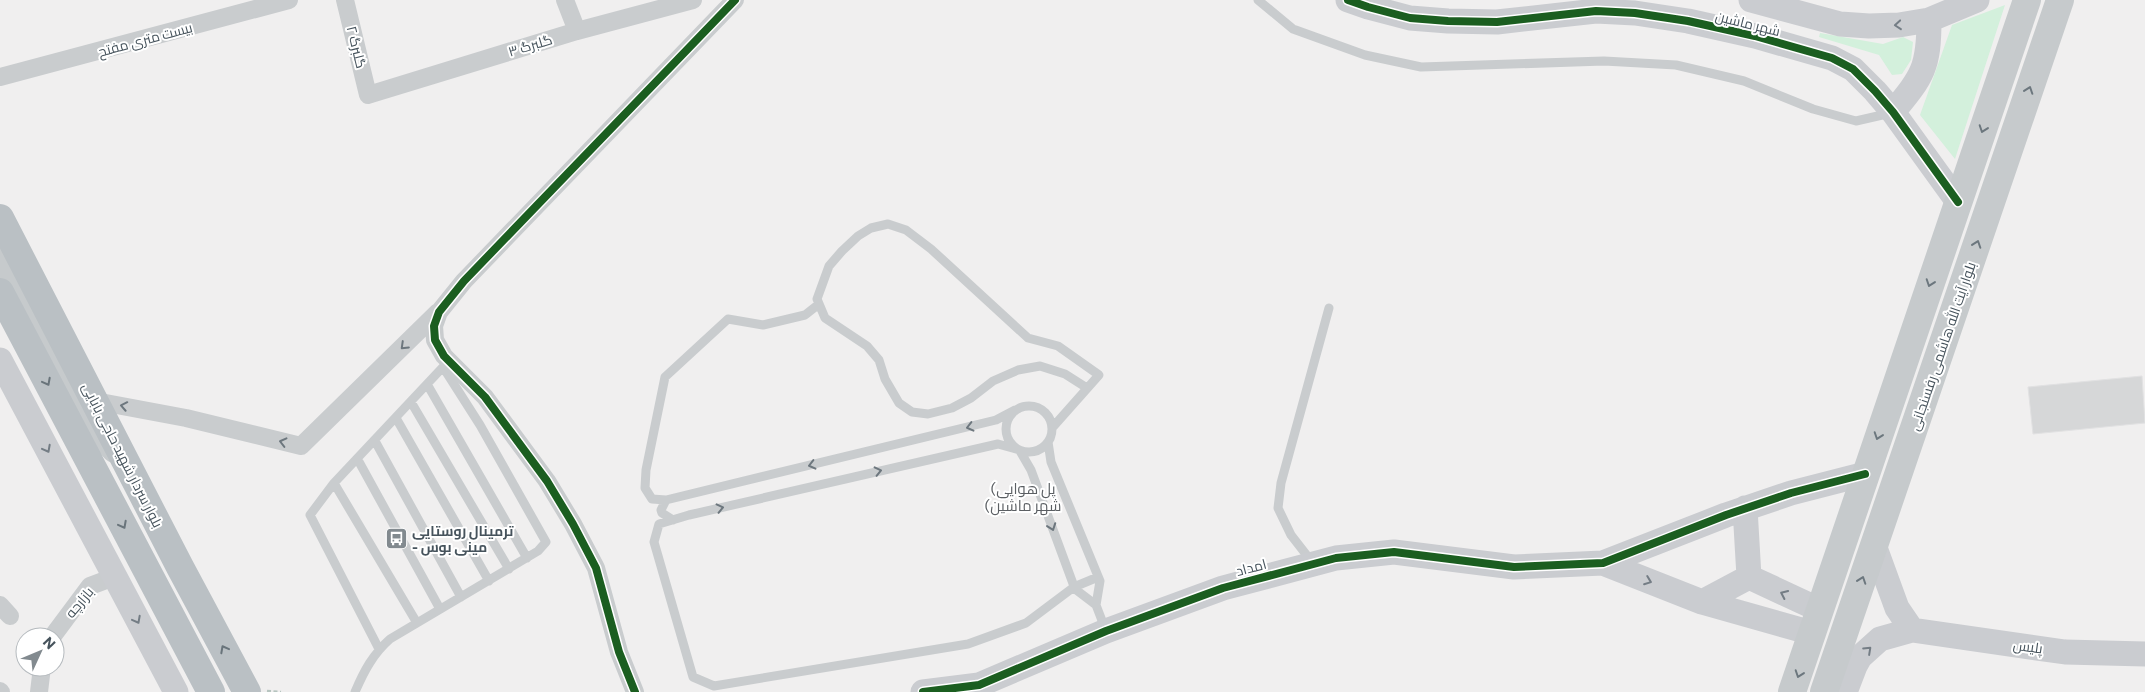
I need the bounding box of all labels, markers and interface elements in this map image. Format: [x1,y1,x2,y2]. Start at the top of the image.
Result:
street label: شهر ماشین [1714,7,1782,39]
street label: بیست متری مفتح [96,18,194,61]
one-way arrow [1894,19,1902,30]
street label: گلبرگ ۲ [344,24,370,70]
street label: گلبرگ ۳ [506,30,554,60]
one-way arrow [2023,86,2033,95]
one-way arrow [1979,124,1989,133]
one-way arrow [1971,240,1981,248]
street label: بلوار آیت الله هاشمی رفسنجانی [1905,259,1979,433]
one-way arrow [1926,278,1936,286]
one-way arrow [401,340,410,349]
one-way arrow [41,376,51,385]
street label: بلوار سردار شهید حاجی بابایی [79,380,167,530]
one-way arrow [120,402,129,412]
one-way arrow [965,421,974,432]
one-way arrow [1874,432,1884,440]
one-way arrow [278,437,287,448]
one-way arrow [41,444,51,453]
one-way arrow [807,459,816,470]
one-way arrow [874,466,883,477]
district label: (پل هوایی (شهر ماشین [985,479,1061,516]
one-way arrow [715,503,724,514]
one-way arrow [117,520,127,529]
place label: ترمینال روستایی - مینی بوس [412,522,514,556]
one-way arrow [1046,523,1056,531]
bus stop icon: ترمینال روستایی - مینی بوس [384,526,408,550]
street label: امداد [1234,555,1268,579]
one-way arrow [1643,575,1652,585]
one-way arrow [1856,576,1866,584]
street label: بازارچه [61,583,98,622]
one-way arrow [1781,590,1790,600]
one-way arrow [131,615,141,624]
north arrow [15,627,65,677]
text: N [40,633,59,652]
street label: پلیس [2012,636,2044,658]
one-way arrow [221,645,231,654]
one-way arrow [1862,647,1871,656]
one-way arrow [1794,669,1804,677]

